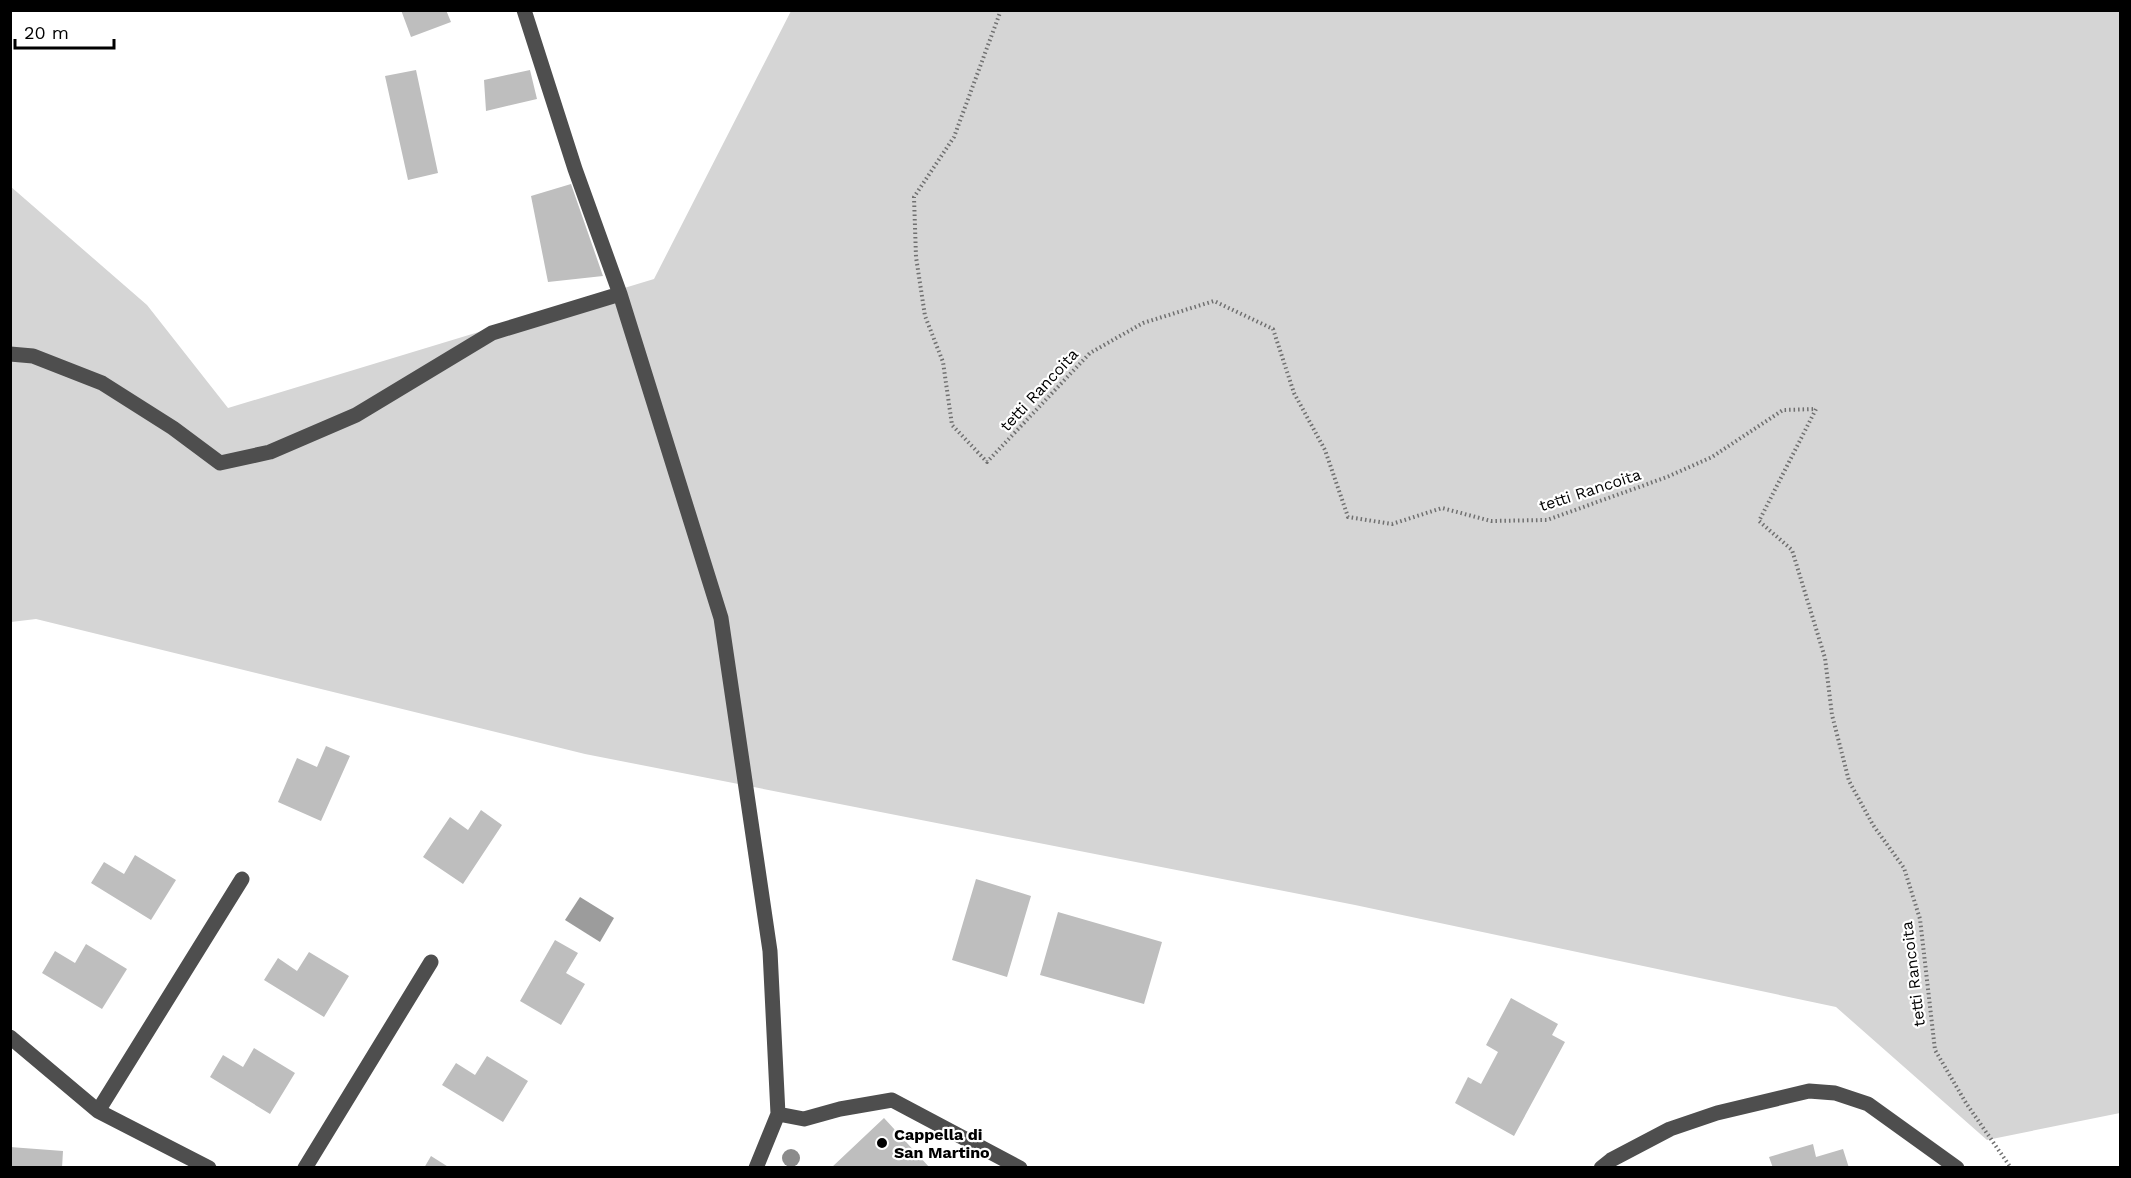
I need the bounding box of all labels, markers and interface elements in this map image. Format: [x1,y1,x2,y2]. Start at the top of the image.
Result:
scale bar [15,12,114,50]
text: 20 m [24,22,69,43]
street label: tetti Rancoita [996,345,1082,435]
street label: tetti Rancoita [1537,465,1643,515]
street label: tetti Rancoita [1897,920,1929,1028]
place label: Cappella di San Martino [894,1125,990,1162]
marker: Cappella di San Martino [875,1136,889,1150]

